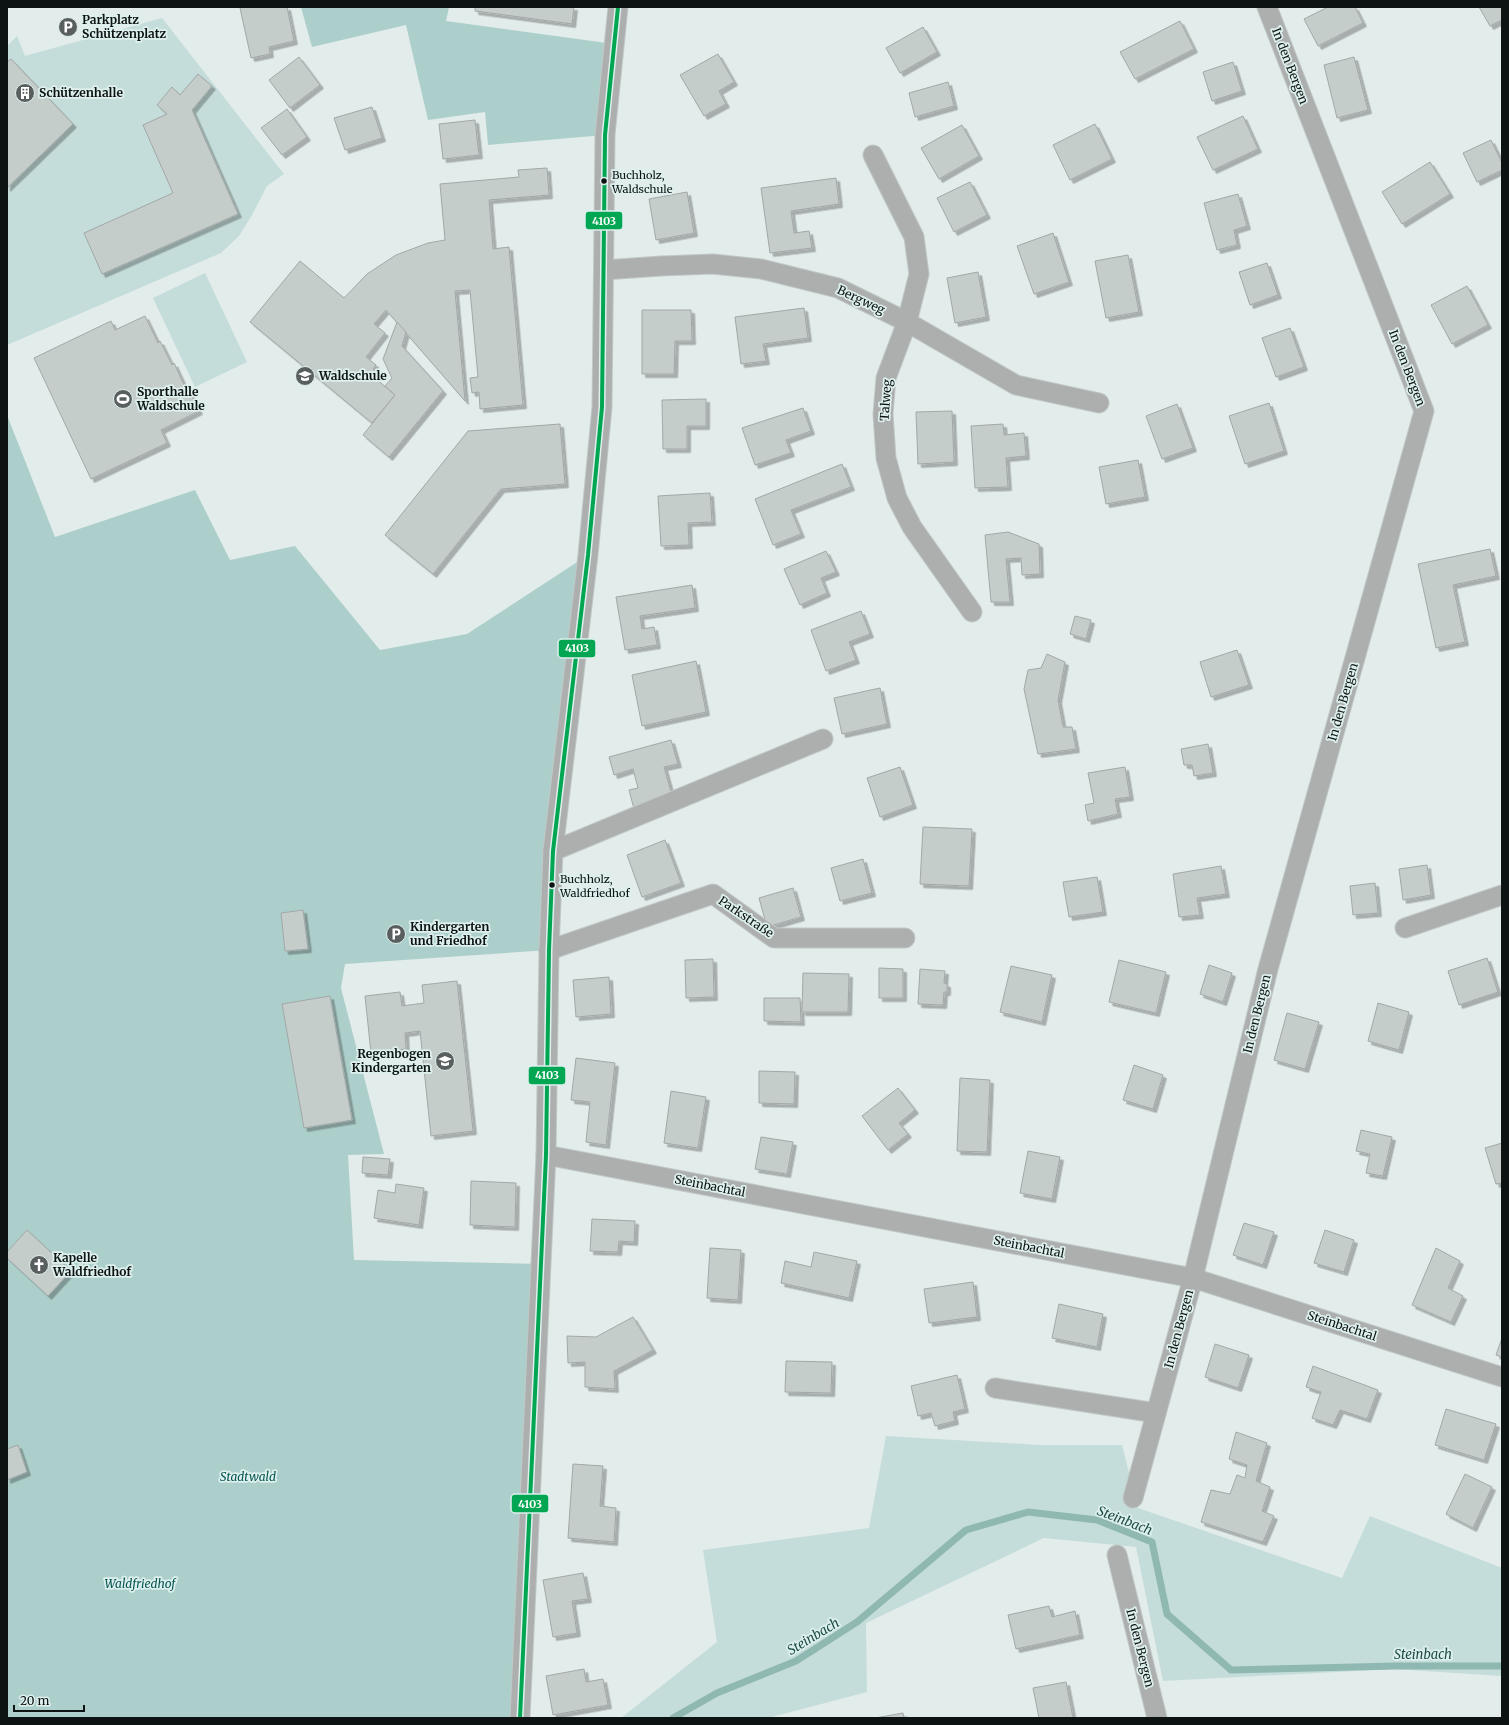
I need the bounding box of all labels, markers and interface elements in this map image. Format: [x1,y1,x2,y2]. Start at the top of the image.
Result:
place label: Parkplatz Schützenplatz [82,12,166,41]
parking icon: Parkplatz Schützenplatz [57,16,79,38]
street label: In den Bergen [1269,26,1312,106]
building icon: Schützenhalle [14,82,36,104]
place label: Schützenhalle [39,85,123,100]
place label: Buchholz, Waldschule [611,168,673,196]
marker: Buchholz, Waldschule [599,176,609,186]
line badge: 4103 [585,211,623,230]
text: 4103 [592,214,616,228]
street label: Bergweg [835,282,888,317]
street label: In den Bergen [1386,328,1429,408]
school or university icon: Waldschule [294,365,316,387]
place label: Waldschule [318,368,387,383]
street label: Talweg [877,378,894,421]
place label: Sporthalle Waldschule [136,384,205,413]
sports icon: Sporthalle Waldschule [112,388,134,410]
line badge: 4103 [558,639,596,658]
text: 4103 [565,641,589,655]
street label: In den Bergen [1324,661,1361,743]
place label: Buchholz, Waldfriedhof [559,872,630,900]
marker: Buchholz, Waldfriedhof [547,880,557,890]
street label: Parkstraße [716,893,777,940]
place label: Kindergarten und Friedhof [410,919,489,948]
parking icon: Kindergarten und Friedhof [385,923,407,945]
street label: In den Bergen [1239,973,1274,1055]
place label: Regenbogen Kindergarten [352,1046,431,1075]
school or university icon: Regenbogen Kindergarten [434,1050,456,1072]
line badge: 4103 [528,1066,566,1085]
text: 4103 [535,1068,559,1082]
street label: Steinbachtal [673,1171,747,1200]
street label: Steinbachtal [992,1232,1066,1261]
place label: Kapelle Waldfriedhof [52,1250,132,1279]
church icon: Kapelle Waldfriedhof [28,1254,50,1276]
street label: In den Bergen [1161,1288,1196,1370]
street label: Steinbachtal [1306,1307,1379,1344]
park label: Stadtwald [220,1469,276,1484]
line badge: 4103 [511,1494,549,1513]
text: 4103 [518,1497,542,1511]
water label: Steinbach [1095,1502,1155,1539]
park label: Waldfriedhof [105,1576,177,1591]
street label: In den Bergen [1123,1607,1158,1689]
water label: Steinbach [784,1614,842,1659]
water label: Steinbach [1394,1646,1452,1663]
scale bar [14,1687,84,1713]
text: 20 m [20,1693,49,1708]

